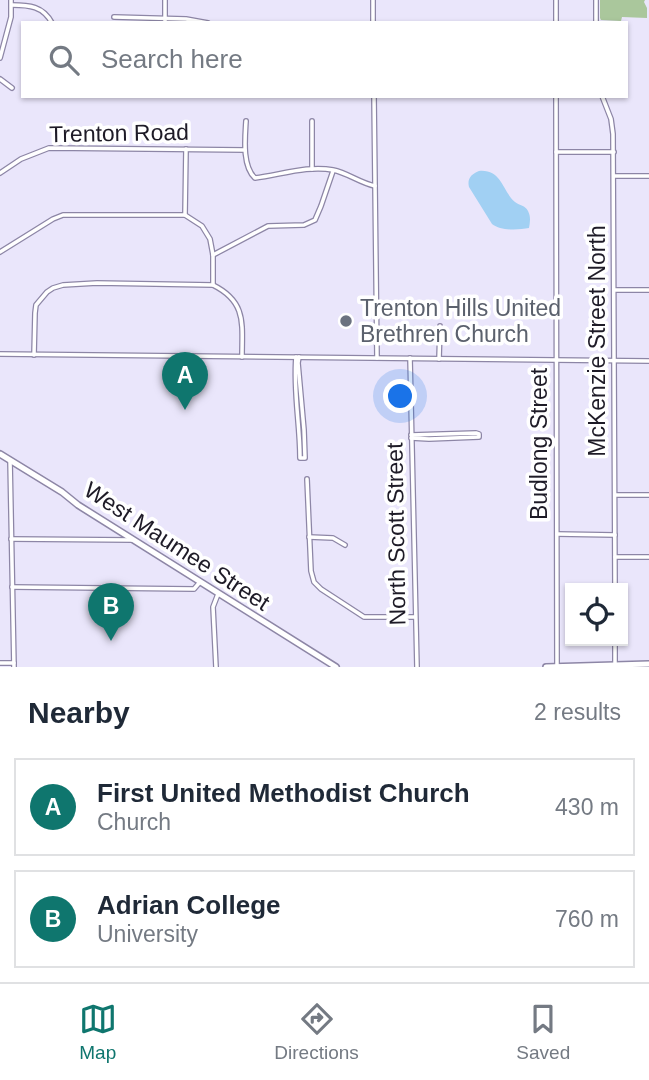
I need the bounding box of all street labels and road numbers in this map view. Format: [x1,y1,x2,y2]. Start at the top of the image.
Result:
street label: Trenton Road [49,119,189,147]
street label: McKenzie Street North [584,225,610,457]
street label: Budlong Street [526,367,552,520]
street label: North Scott Street [381,442,411,626]
street label: West Maumee Street [80,476,275,616]

